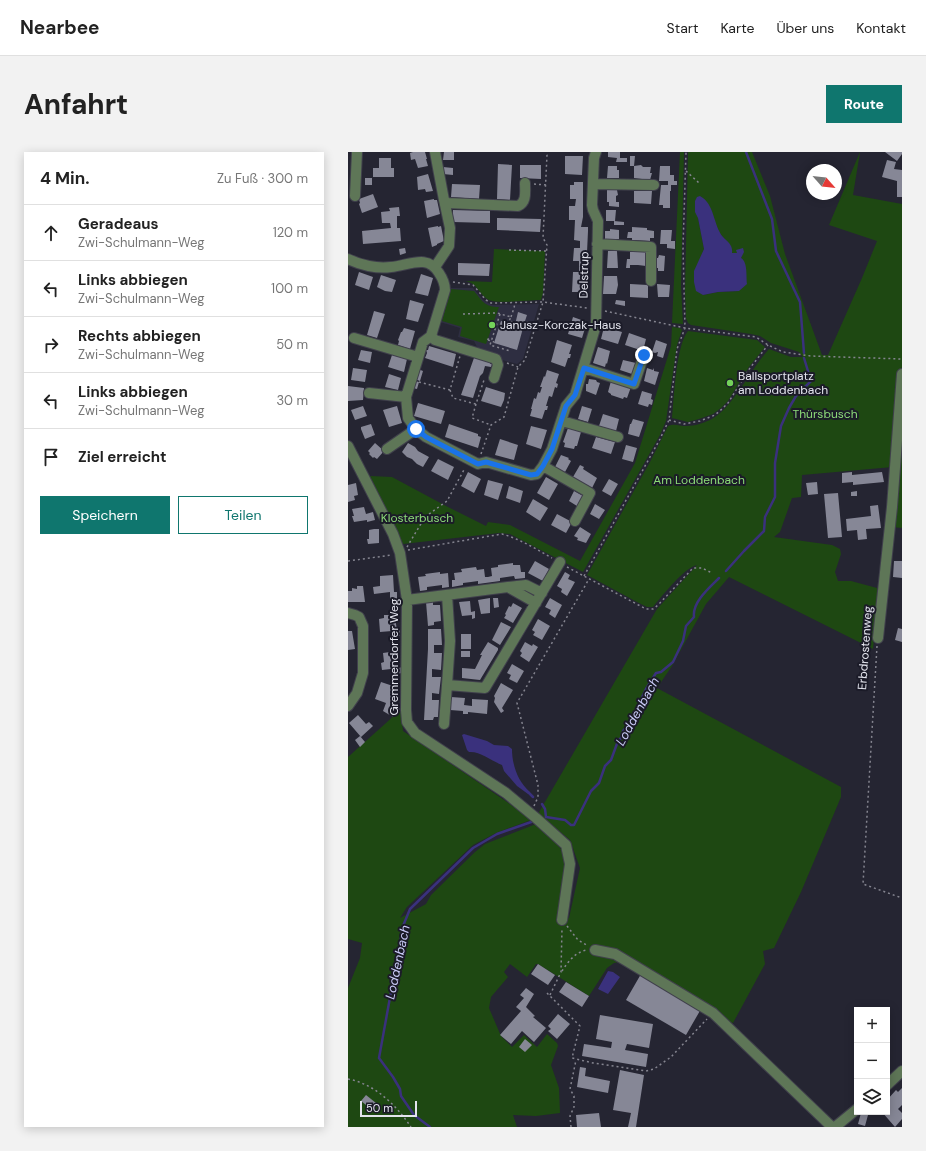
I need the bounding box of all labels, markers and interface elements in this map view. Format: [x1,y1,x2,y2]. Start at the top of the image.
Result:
text: Nearbee [20,15,100,40]
text: Start [667,19,698,37]
text: Karte [720,19,754,37]
text: Über uns [776,19,834,37]
text: Kontakt [856,19,906,37]
button: Route [826,85,902,123]
text: Anfahrt [24,86,128,123]
north arrow [806,164,842,200]
text: 4 Min. [40,167,90,189]
text: Zu Fuß · 300 m [217,170,308,187]
text: Geradeaus [78,214,159,234]
icon: ahead [40,222,62,244]
text: 120 m [273,224,308,241]
text: Zwi-Schulmann-Weg [78,234,205,251]
street label: Delstrup [576,251,592,299]
text: Links abbiegen [78,270,188,290]
icon: left [40,278,62,300]
text: 100 m [271,280,308,297]
text: Zwi-Schulmann-Weg [78,290,205,307]
place label: Janusz-Korczak-Haus [500,317,621,333]
marker: Janusz-Korczak-Haus [487,320,497,330]
text: Rechts abbiegen [78,326,201,346]
icon: right [40,334,62,356]
text: 50 m [276,336,308,353]
text: Zwi-Schulmann-Weg [78,346,205,363]
route end [635,346,653,364]
place label: Ballsportplatz am Loddenbach [738,368,828,398]
marker: Ballsportplatz am Loddenbach [725,378,735,388]
text: Links abbiegen [78,382,188,402]
icon: left [40,390,62,412]
text: 30 m [276,392,308,409]
text: Zwi-Schulmann-Weg [78,402,205,419]
park label: Thürsbusch [792,406,858,422]
route start [407,420,425,438]
icon: arrive [40,446,62,468]
text: Ziel erreicht [78,447,167,467]
park label: Am Loddenbach [653,472,745,488]
button: Speichern [40,496,170,534]
button: Teilen [178,496,308,534]
park label: Klosterbusch [381,510,453,526]
street label: Gremmendorfer Weg [386,598,402,716]
street label: Erbdrostenweg [854,605,876,690]
water label: Loddenbach [612,674,663,748]
water label: Loddenbach [381,923,414,1001]
map controls [854,1007,890,1115]
button: + [854,1007,890,1043]
button: − [854,1043,890,1079]
button: layers [854,1079,890,1115]
scale bar [360,1099,417,1118]
text: 50 m [366,1101,393,1115]

